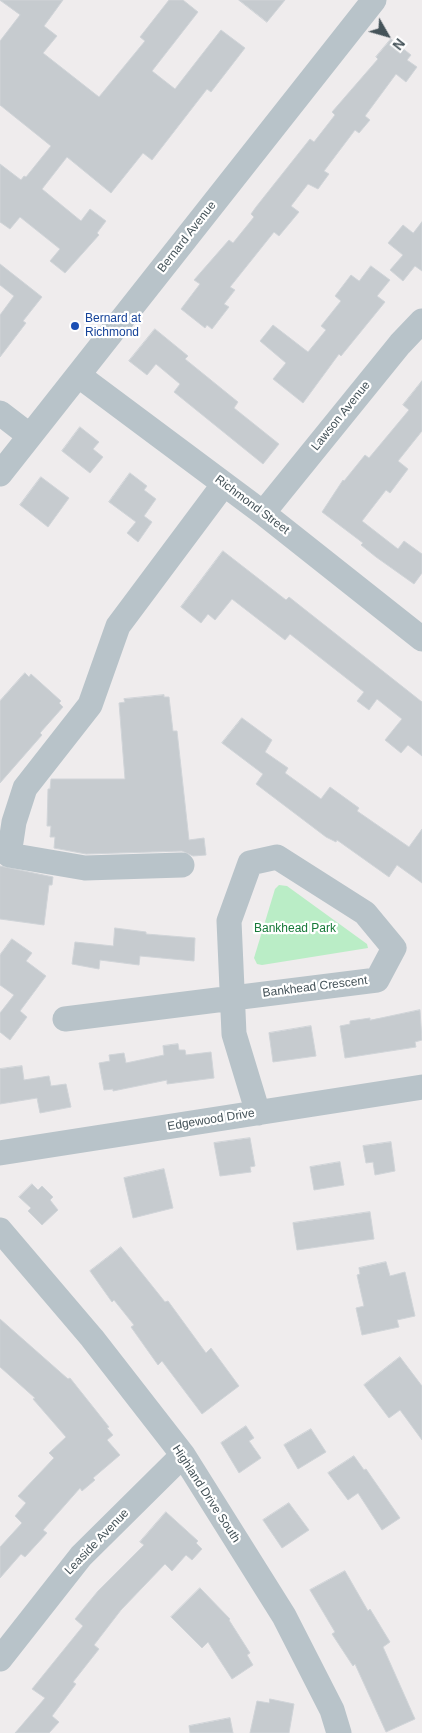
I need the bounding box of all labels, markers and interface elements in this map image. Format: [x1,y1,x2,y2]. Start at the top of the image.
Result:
north arrow [362,10,412,60]
text: N [389,35,408,53]
street label: Bernard Avenue [155,198,219,276]
place label: Bernard at Richmond [85,312,141,340]
marker: Bernard at Richmond [69,320,81,332]
street label: Lawson Avenue [309,378,373,454]
street label: Richmond Street [212,472,292,538]
park label: Bankhead Park [254,922,336,936]
street label: Bankhead Crescent [262,973,368,1001]
street label: Edgewood Drive [166,1106,256,1134]
street label: Highland Drive South [169,1443,243,1545]
street label: Leaside Avenue [62,1506,132,1578]

